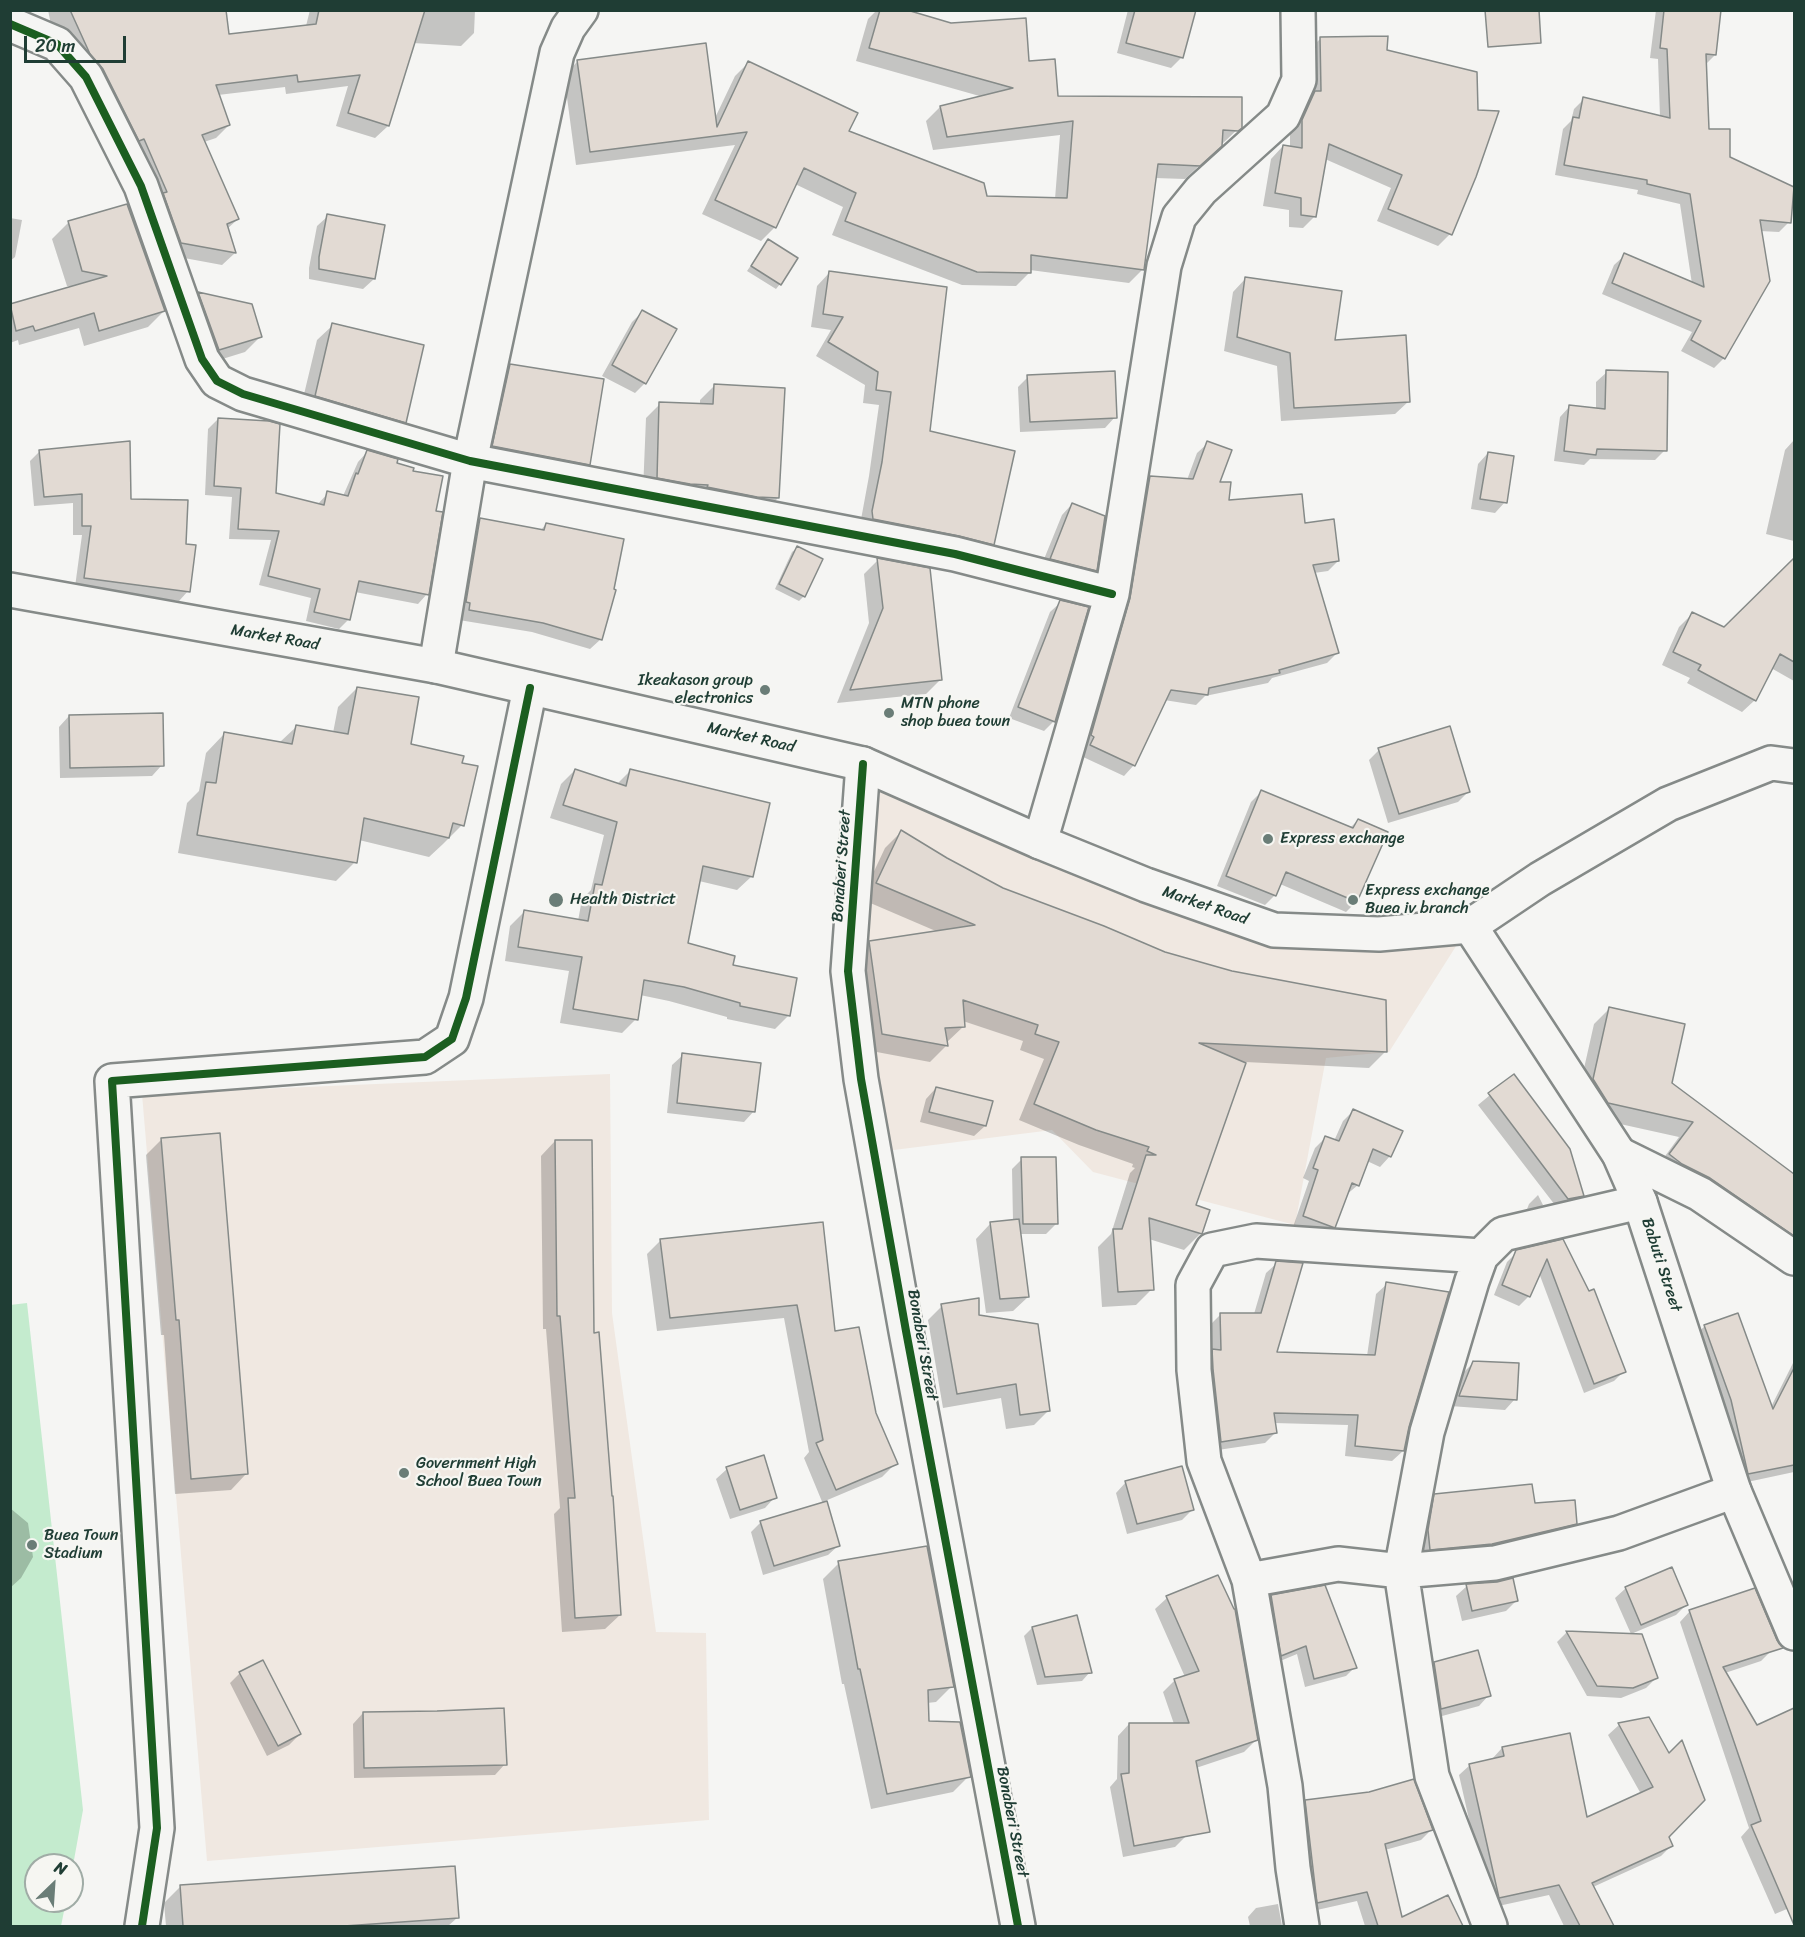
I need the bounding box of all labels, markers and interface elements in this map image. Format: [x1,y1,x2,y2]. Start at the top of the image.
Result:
scale bar [27,24,129,62]
text: 20 m [35,30,75,62]
street label: Market Road [229,621,321,655]
place label: Ikeakason group electronics [638,671,753,709]
marker: Ikeakason group electronics [758,683,772,697]
place label: MTN phone shop buea town [901,694,1010,732]
marker: MTN phone shop buea town [882,706,896,720]
street label: Market Road [705,719,797,757]
street label: Bonaberi Street [828,809,856,923]
place label: Express exchange [1280,829,1404,849]
marker: Express exchange [1261,832,1275,846]
place label: Express exchange Buea iv branch [1365,881,1489,919]
street label: Market Road [1160,882,1250,930]
place label: Health District [570,890,676,910]
marker: Health District [547,891,565,909]
marker: Express exchange Buea iv branch [1346,893,1360,907]
street label: Babuti Street [1637,1216,1685,1314]
street label: Bonaberi Street [903,1288,941,1402]
place label: Government High School Buea Town [416,1454,542,1492]
marker: Government High School Buea Town [397,1466,411,1480]
place label: Buea Town Stadium [44,1526,118,1564]
marker: Buea Town Stadium [25,1538,39,1552]
street label: Bonaberi Street [992,1765,1032,1879]
north arrow [24,1853,84,1913]
text: N [50,1853,72,1884]

